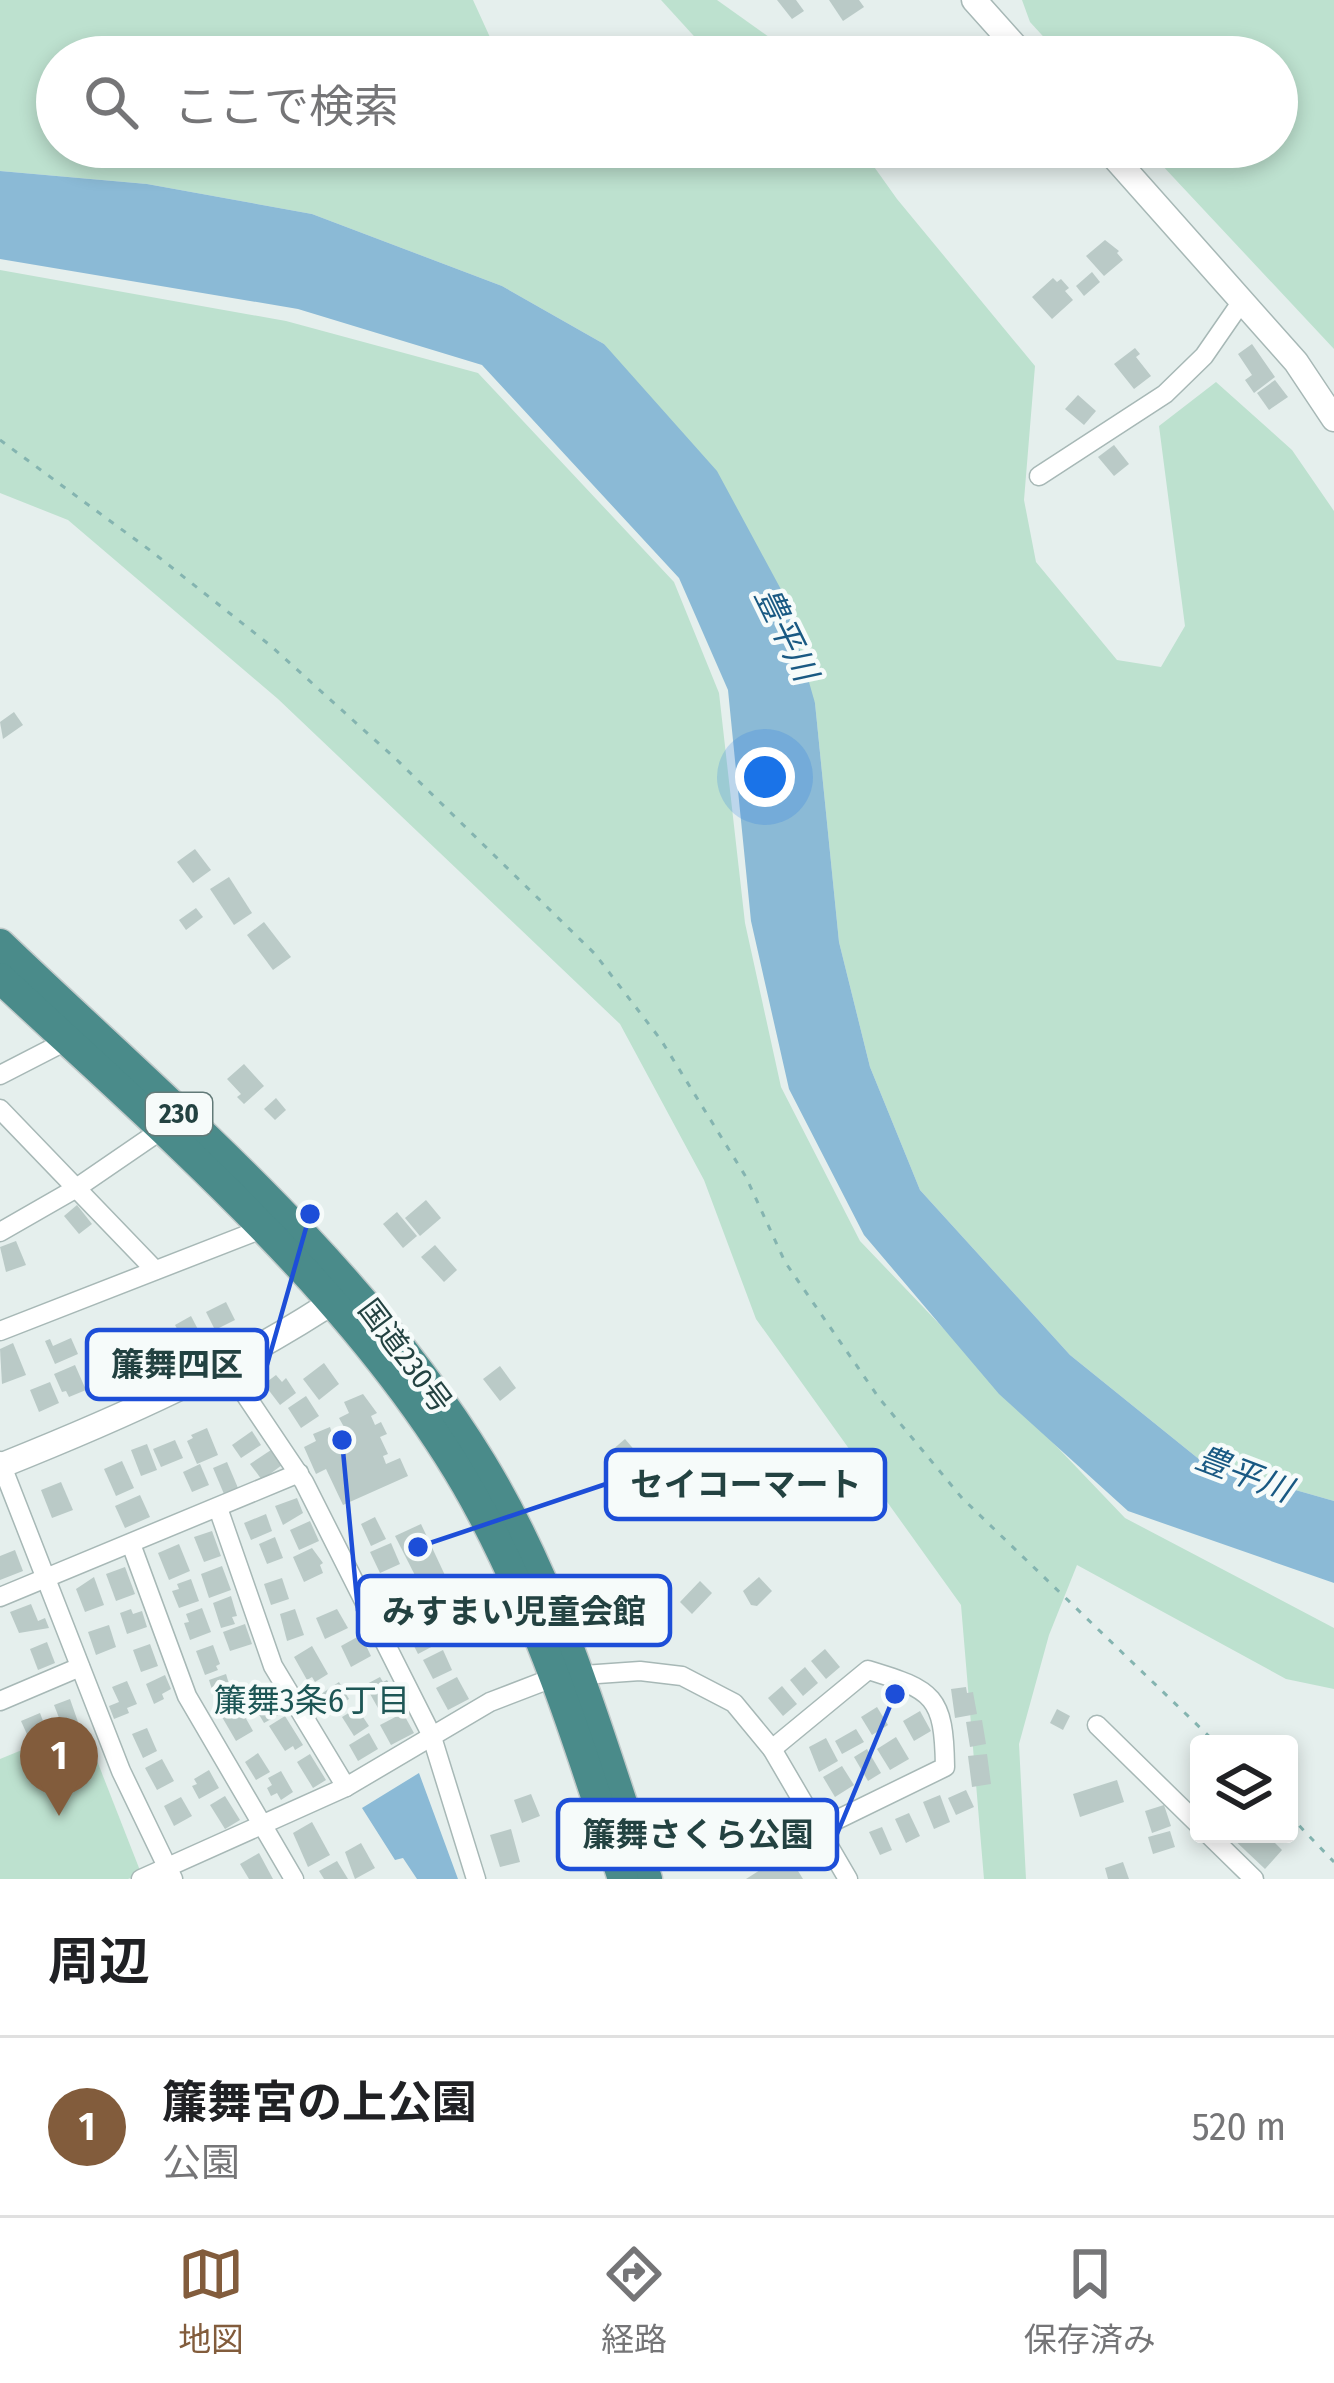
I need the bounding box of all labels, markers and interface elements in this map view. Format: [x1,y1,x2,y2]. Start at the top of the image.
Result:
search box [36,36,1298,168]
icon: search [78,69,144,135]
text: ここで検索 [174,80,399,134]
water label: 豊平川 [746,581,827,690]
your location [735,747,795,807]
road number: 230 [146,1093,212,1135]
street label: 国道230号 [351,1292,459,1420]
callout: 簾舞四区 [87,1330,267,1399]
text: 簾舞四区 [111,1345,243,1385]
water label: 豊平川 [1191,1438,1300,1511]
callout: セイコーマート [606,1450,885,1519]
text: セイコーマート [631,1465,862,1505]
callout: みすまい児童会館 [358,1576,670,1645]
text: みすまい児童会館 [382,1592,646,1632]
district label: 簾舞3条6丁目 [214,1681,410,1721]
pin: 1 [20,1717,98,1816]
map controls [1190,1735,1298,1843]
button: layers [1190,1735,1298,1843]
callout: 簾舞さくら公園 [558,1800,837,1869]
text: 簾舞さくら公園 [583,1815,814,1855]
text: 周辺 [48,1931,150,1993]
text: 簾舞宮の上公園 [162,2076,477,2130]
text: 1 [79,2104,95,2150]
text: 520 m [1192,2104,1286,2150]
text: 公園 [162,2140,240,2186]
tab: 地図 [178,2241,244,2361]
tab: 経路 [601,2241,667,2361]
tab: 保存済み [1024,2241,1156,2361]

